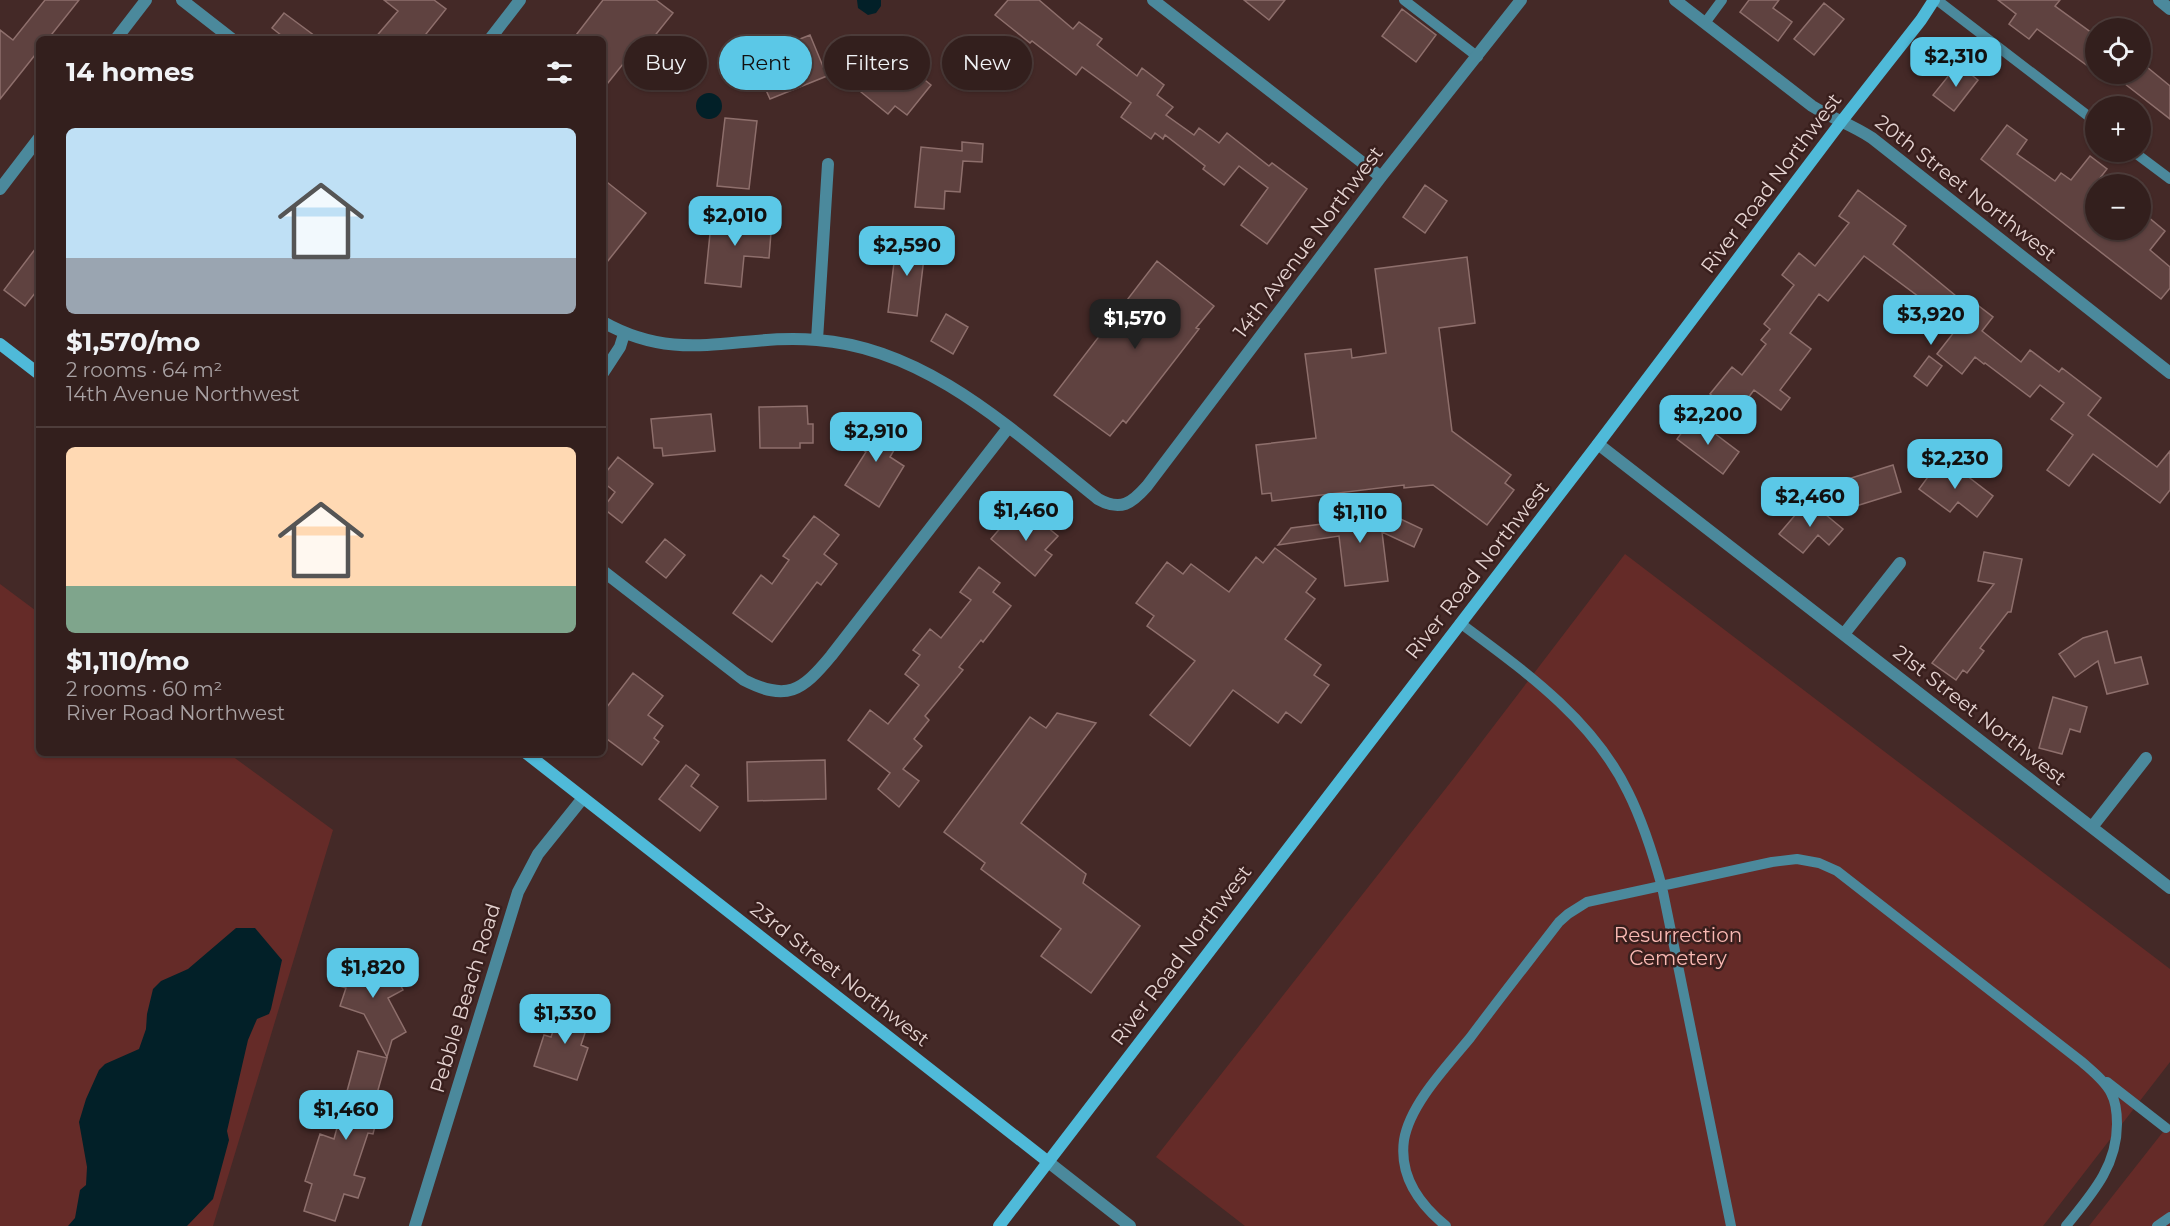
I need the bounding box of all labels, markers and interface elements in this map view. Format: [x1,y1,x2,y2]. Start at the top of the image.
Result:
map controls [2085,18,2151,240]
button: locate [2085,18,2151,84]
chip: Buy [624,36,707,90]
chip: Rent [719,36,812,90]
chip: Filters [824,36,930,90]
chip: New [942,36,1032,90]
pin: $2,310 [1907,37,2005,88]
text: $2,310 [1924,44,1988,68]
text: 14 homes [66,56,194,88]
icon: filters [543,56,576,89]
street label: River Road Northwest [1695,88,1847,278]
button: + [2085,96,2151,162]
street label: 20th Street Northwest [1871,110,2061,266]
street label: 14th Avenue Northwest [1228,141,1388,343]
icon: home [267,167,375,275]
button: − [2085,174,2151,240]
pin: $2,010 [686,196,784,247]
text: $2,010 [703,203,767,227]
pin: $2,590 [858,226,956,277]
text: $2,590 [873,233,941,257]
pin: $3,920 [1882,295,1980,346]
pin: $1,570 [1086,299,1184,350]
text: $3,920 [1897,302,1965,326]
text: $1,570 [1104,306,1166,330]
text: $1,570/mo [66,326,200,358]
text: 2 rooms · 64 m² [66,358,222,382]
text: 14th Avenue Northwest [66,382,300,406]
pin: $2,200 [1659,395,1757,446]
text: $2,200 [1673,402,1743,426]
pin: $2,910 [827,412,925,463]
text: $2,910 [844,419,908,443]
pin: $2,230 [1906,439,2004,490]
text: $2,230 [1921,446,1989,470]
street label: River Road Northwest [1400,476,1554,664]
pin: $2,460 [1761,477,1859,528]
text: $2,460 [1775,484,1845,508]
icon: home [267,486,375,594]
pin: $1,460 [977,491,1075,542]
pin: $1,110 [1311,493,1409,544]
text: $1,460 [993,498,1059,522]
text: $1,110 [1333,500,1387,524]
street label: 21st Street Northwest [1889,640,2071,790]
text: $1,110/mo [66,645,189,677]
text: 2 rooms · 60 m² [66,677,222,701]
text: River Road Northwest [66,701,285,725]
street label: River Road Northwest [1105,860,1257,1050]
street label: 23rd Street Northwest [746,897,934,1051]
street label: Pebble Beach Road [425,900,505,1096]
park label: Resurrection Cemetery [1614,923,1742,970]
pin: $1,820 [324,948,422,999]
text: $1,820 [341,955,405,979]
pin: $1,330 [516,994,614,1045]
text: $1,330 [534,1001,597,1025]
pin: $1,460 [297,1090,395,1141]
text: $1,460 [313,1097,379,1121]

